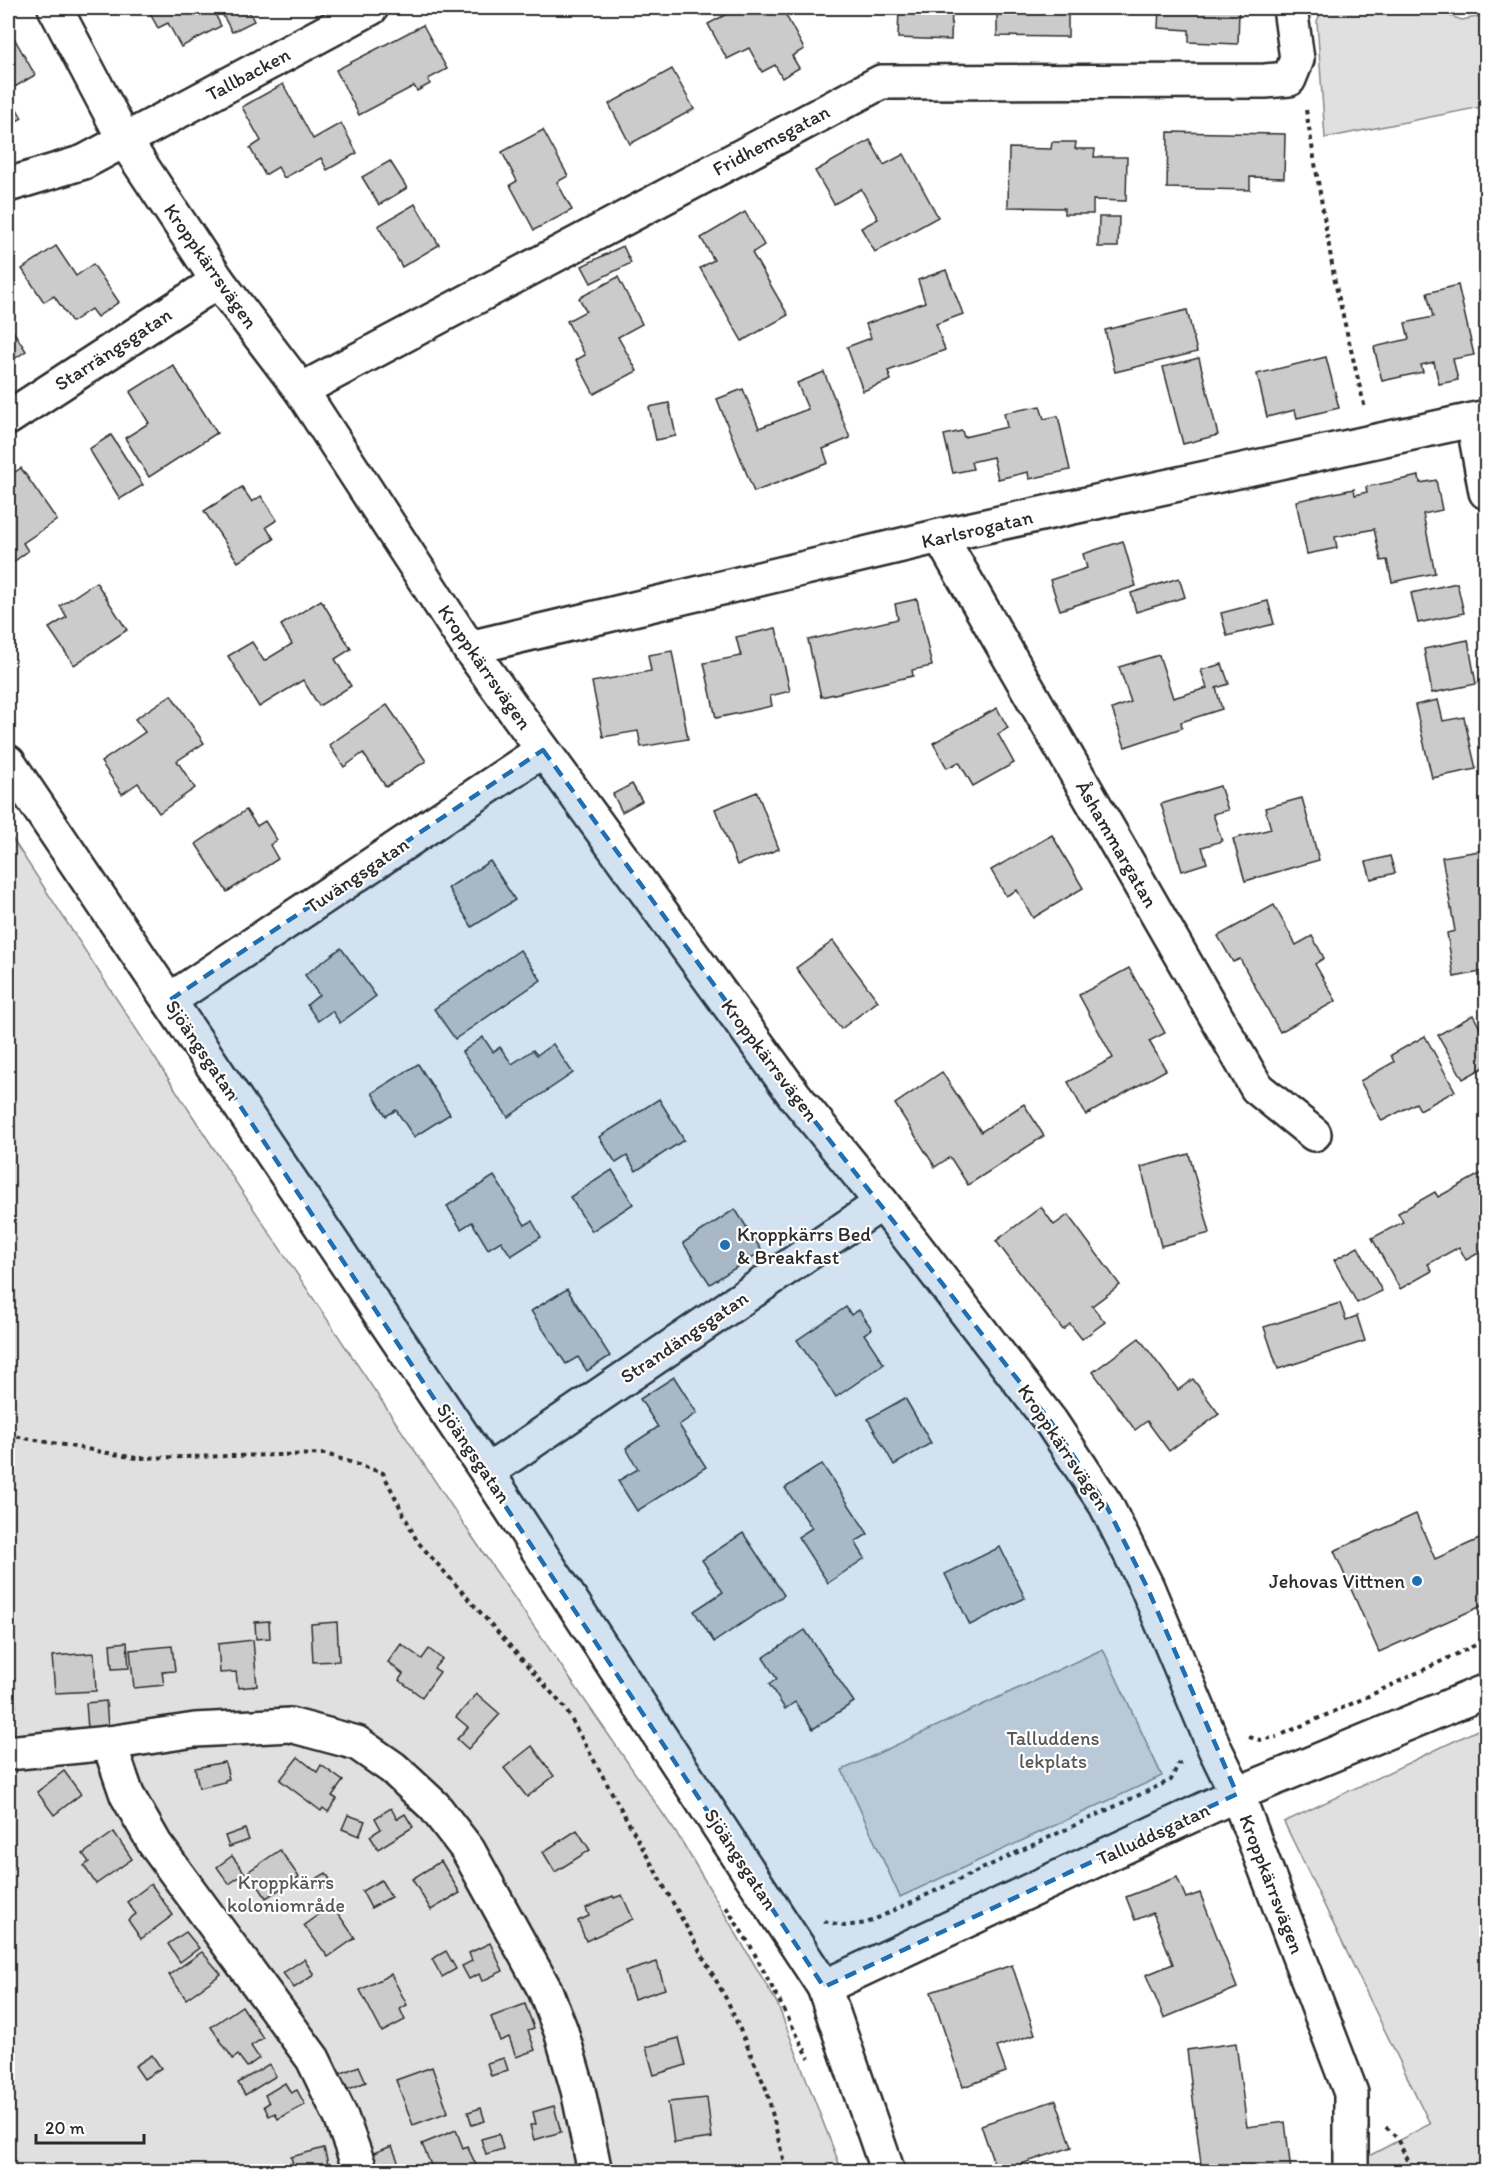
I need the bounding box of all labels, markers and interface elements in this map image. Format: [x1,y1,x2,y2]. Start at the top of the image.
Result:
street label: Tallbacken [202,42,294,106]
street label: Fridhemsgatan [708,99,834,181]
street label: Kroppkärrsvägen [159,199,263,333]
street label: Starrängsgatan [50,302,176,396]
street label: Karlsrogatan [919,505,1035,553]
street label: Kroppkärrsvägen [433,600,537,734]
street label: Åshammargatan [1071,776,1163,912]
street label: Tuvängsgatan [301,832,413,918]
street label: Kroppkärrsvägen [716,994,824,1126]
street label: Sjöängsgatan [161,995,245,1105]
place label: Kroppkärrs Bed & Breakfast [737,1222,871,1269]
marker: Kroppkärrs Bed & Breakfast [718,1238,732,1252]
street label: Strandängsgatan [616,1286,752,1388]
street label: Kroppkärrsvägen [1013,1379,1115,1515]
street label: Sjöängsgatan [432,1398,516,1508]
place label: Jehovas Vittnen [1269,1569,1405,1593]
marker: Jehovas Vittnen [1410,1574,1424,1588]
park label: Talluddens lekplats [1006,1726,1100,1773]
street label: Talluddsgatan [1093,1797,1214,1871]
street label: Sjöängsgatan [699,1804,783,1914]
street label: Kroppkärrsvägen [1234,1811,1310,1957]
park label: Kroppkärrs koloniområde [227,1870,345,1917]
scale bar [36,2107,144,2145]
text: 20 m [45,2117,85,2139]

